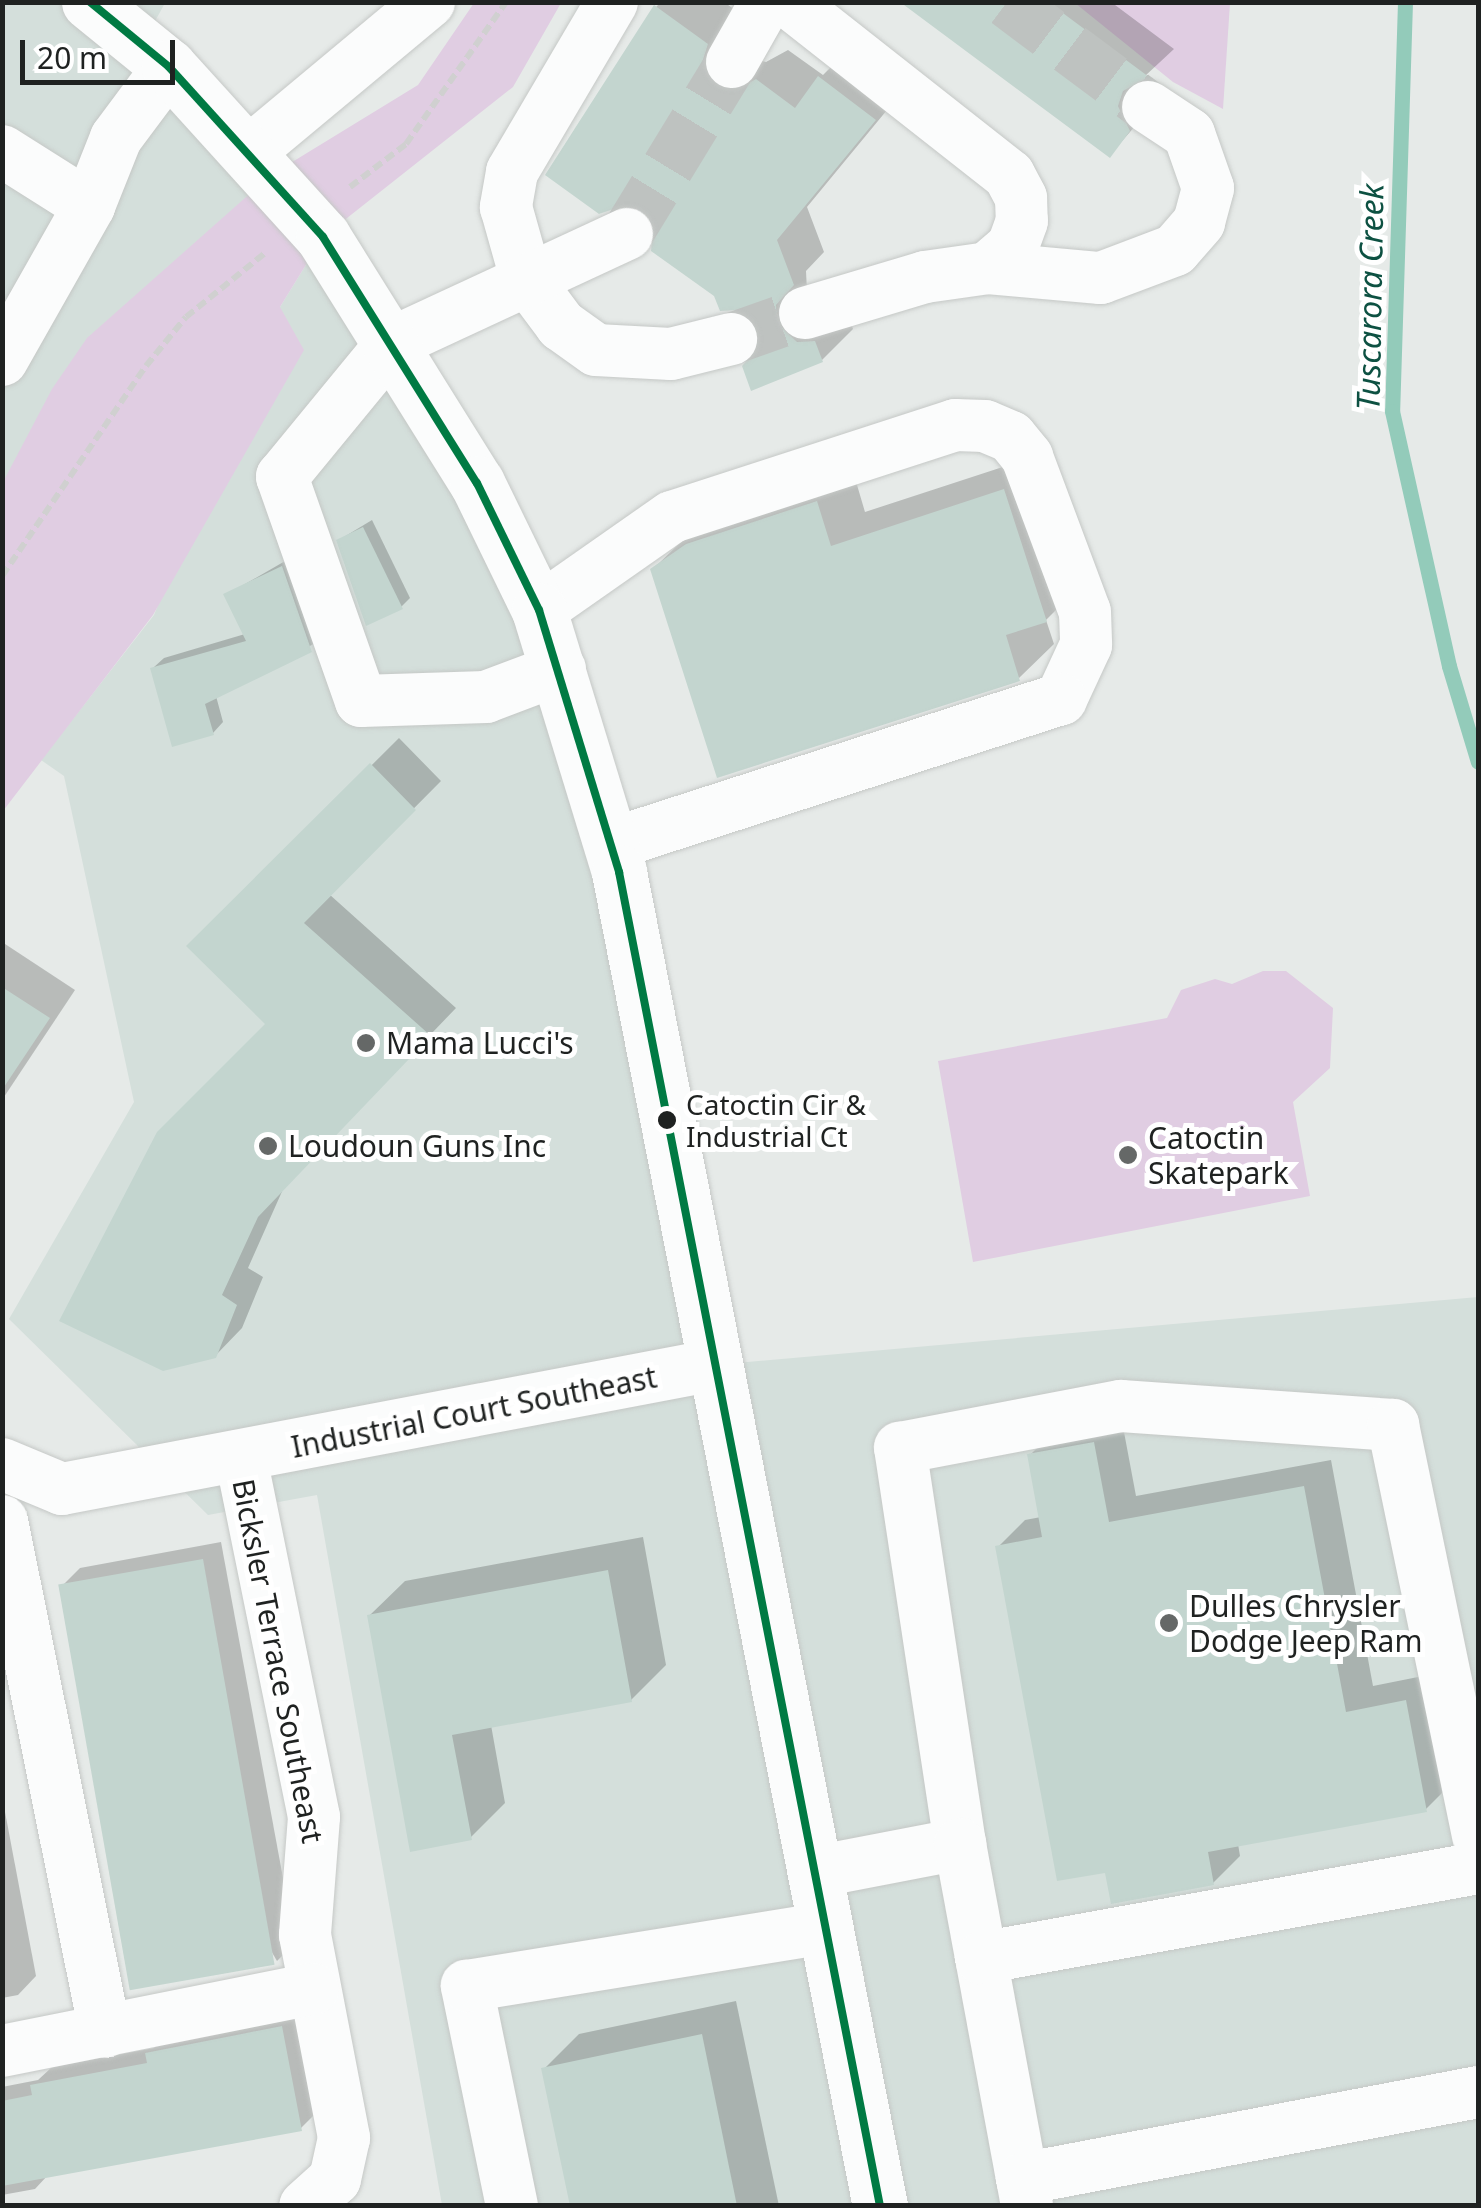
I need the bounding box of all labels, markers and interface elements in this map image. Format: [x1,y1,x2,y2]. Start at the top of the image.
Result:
scale bar [25,20,180,82]
text: 20 m [37,37,107,78]
water label: Tuscarora Creek [1349,183,1391,411]
place label: Mama Lucci's [386,1025,574,1061]
marker: Mama Lucci's [355,1032,377,1054]
place label: Catoctin Cir & Industrial Ct [686,1087,866,1153]
marker: Catoctin Cir & Industrial Ct [657,1110,677,1130]
place label: Catoctin Skatepark [1148,1120,1289,1190]
place label: Loudoun Guns Inc [288,1128,546,1164]
marker: Loudoun Guns Inc [257,1135,279,1157]
marker: Catoctin Skatepark [1117,1144,1139,1166]
street label: Industrial Court Southeast [288,1359,660,1465]
street label: Bicksler Terrace Southeast [225,1476,331,1846]
place label: Dulles Chrysler Dodge Jeep Ram [1189,1588,1422,1658]
marker: Dulles Chrysler Dodge Jeep Ram [1158,1612,1180,1634]

